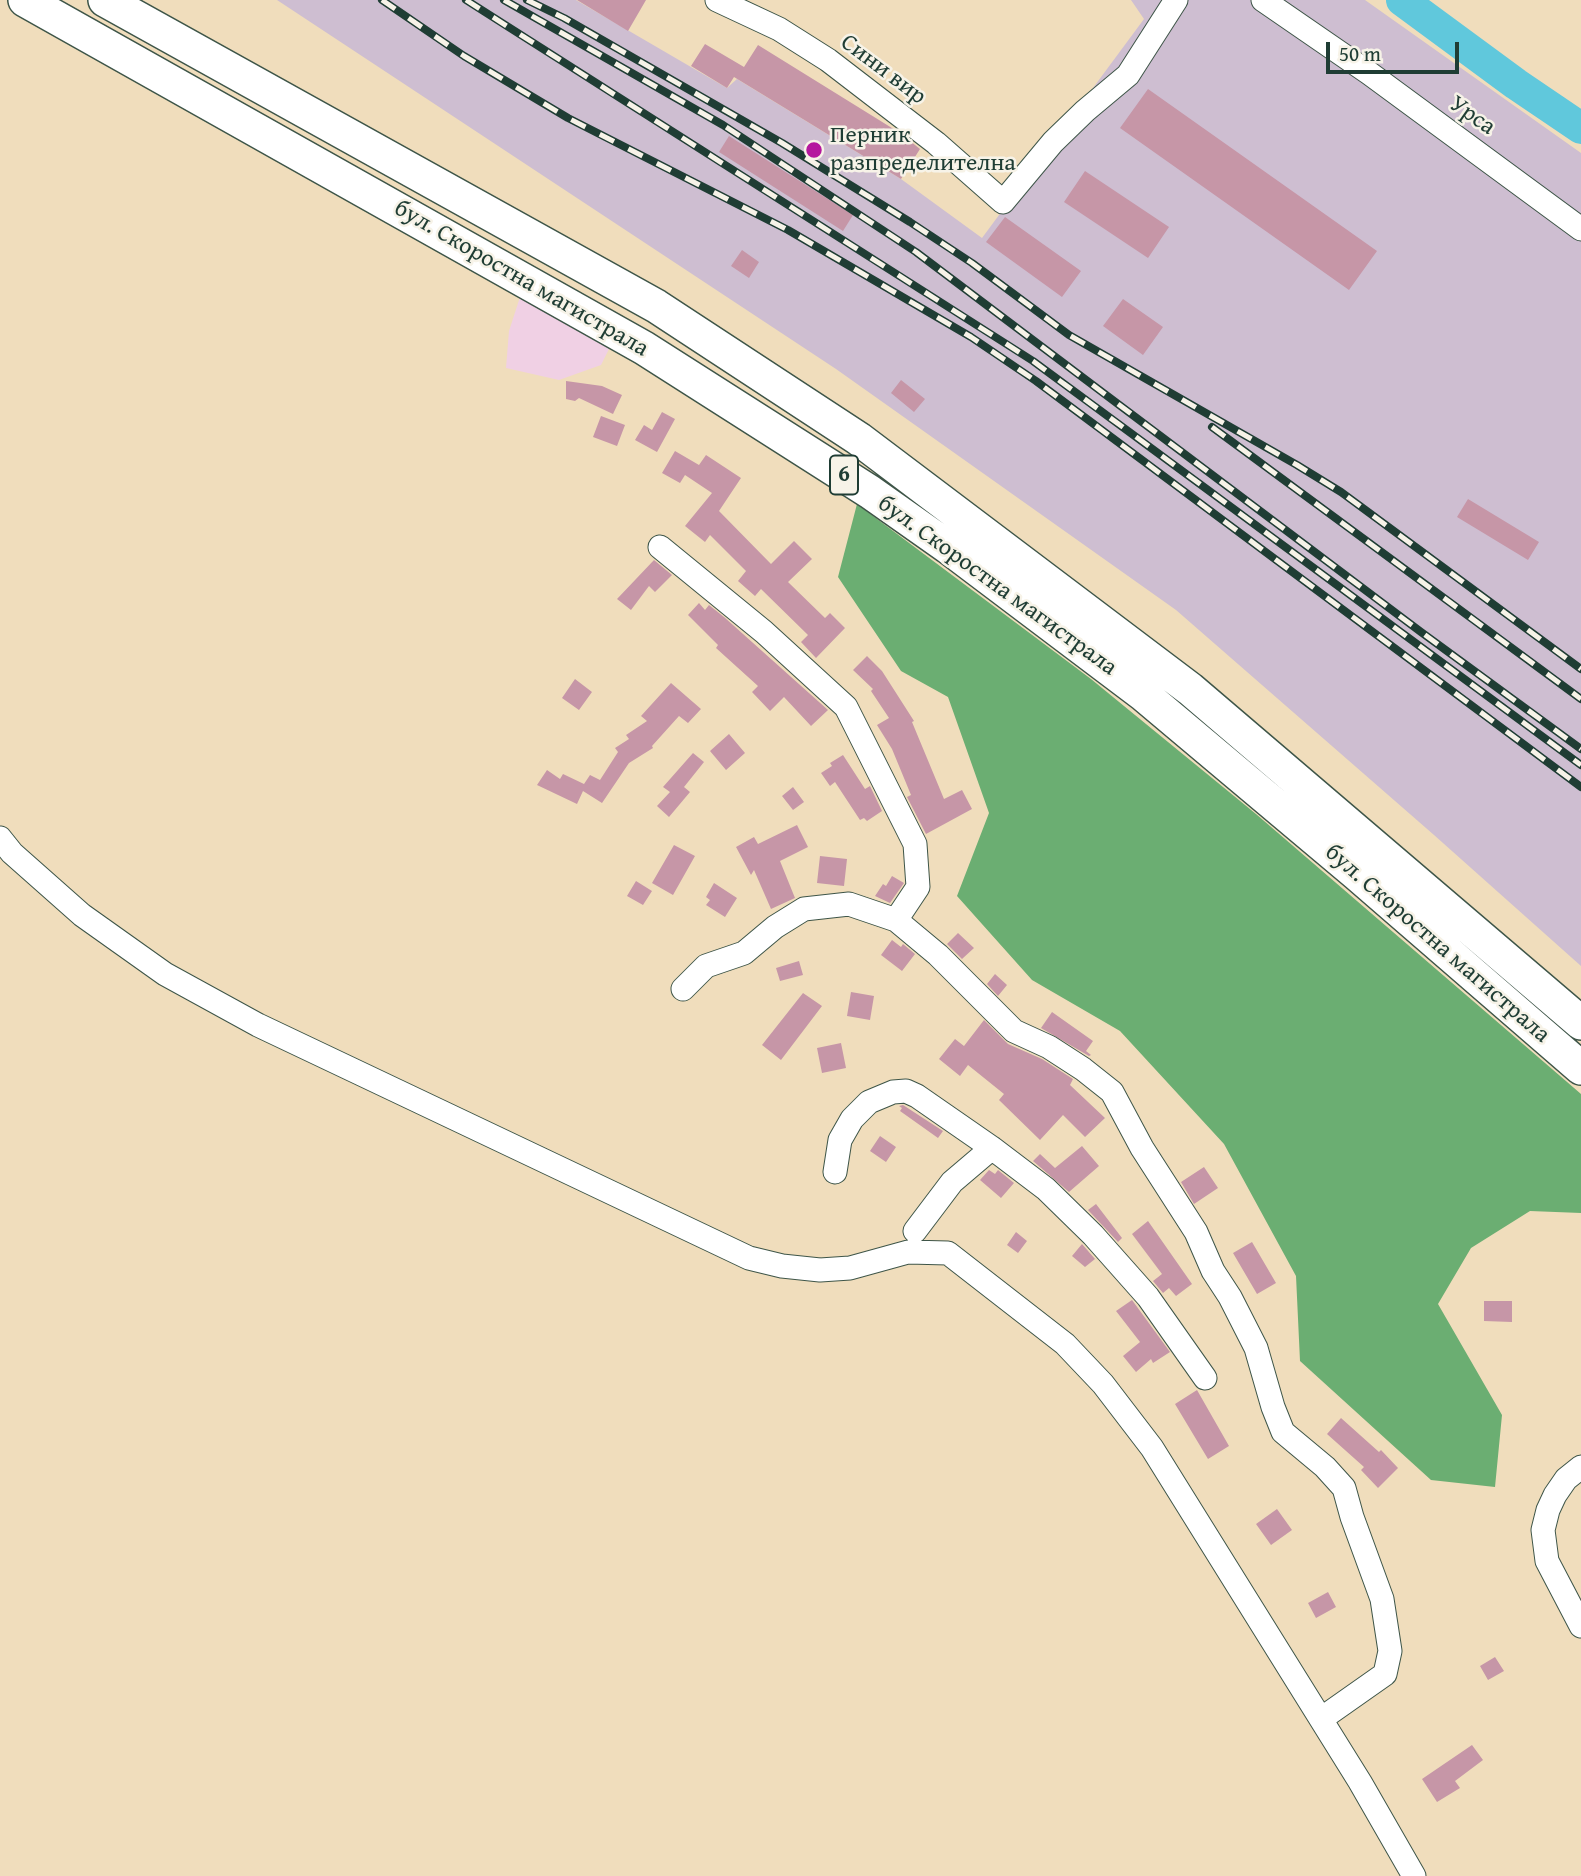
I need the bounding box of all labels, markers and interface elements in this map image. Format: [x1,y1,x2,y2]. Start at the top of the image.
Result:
street label: Сини вир [835,28,931,112]
scale bar [1329,28,1462,72]
text: 50 m [1339,38,1381,69]
street label: Урса [1443,90,1501,142]
place label: Перник разпределителна [830,122,1016,178]
marker: Перник разпределителна [804,140,824,160]
street label: бул. Скоростна магистрала [389,194,653,364]
road number: 6 [830,456,858,495]
street label: бул. Скоростна магистрала [872,489,1122,683]
street label: бул. Скоростна магистрала [1319,838,1555,1050]

